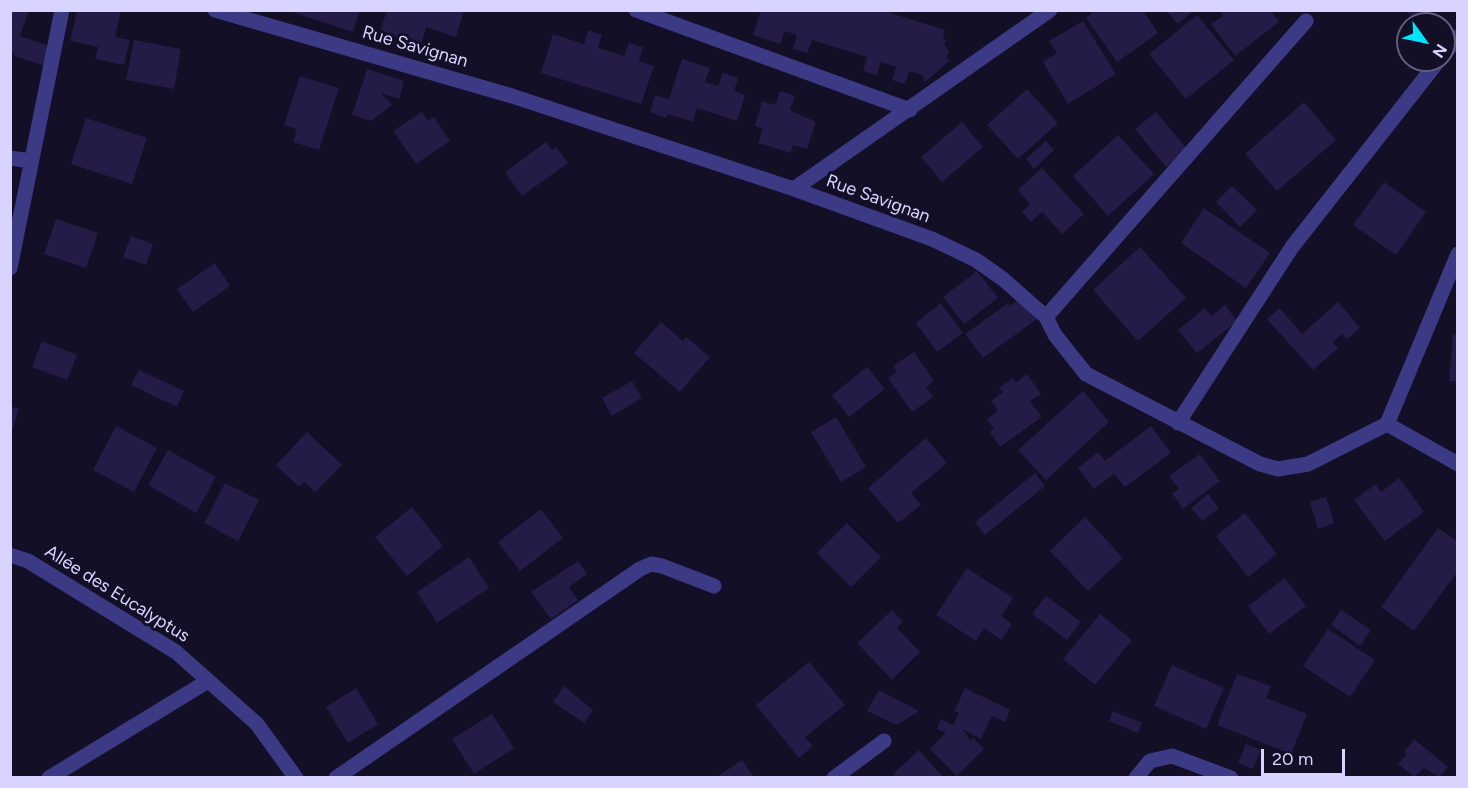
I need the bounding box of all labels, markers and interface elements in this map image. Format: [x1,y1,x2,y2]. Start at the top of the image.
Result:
north arrow [1396,12,1456,72]
street label: Rue Savignan [360,22,470,72]
text: N [1429,41,1451,61]
street label: Rue Savignan [823,170,933,228]
street label: Allée des Eucalyptus [41,541,193,647]
scale bar [1264,737,1348,775]
text: 20 m [1272,748,1313,770]

